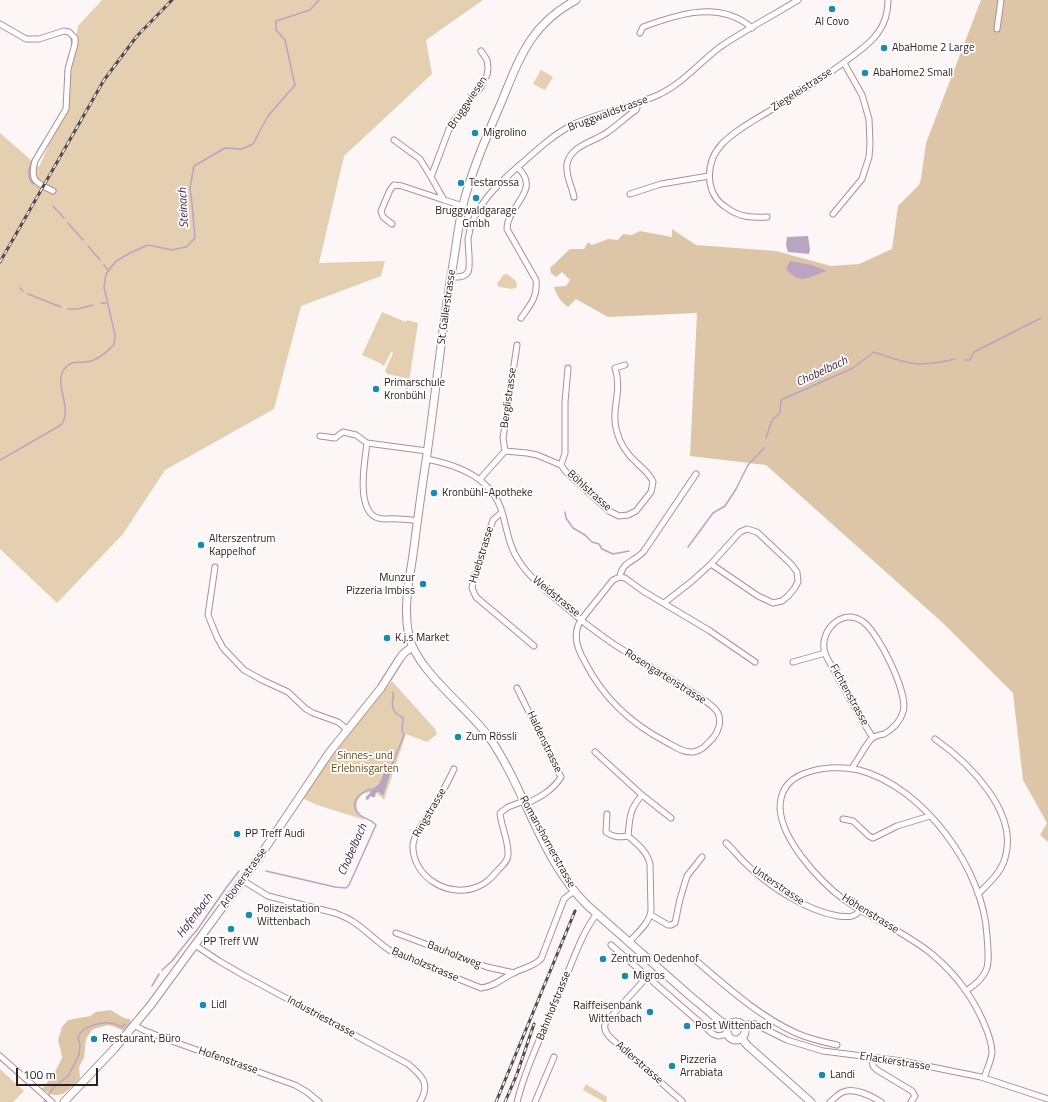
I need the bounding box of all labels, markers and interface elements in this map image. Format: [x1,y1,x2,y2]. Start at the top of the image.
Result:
marker: Al Covo [827,4,837,14]
place label: Al Covo [815,15,849,29]
place label: AbaHome 2 Large [892,41,974,55]
marker: AbaHome 2 Large [879,43,889,53]
street label: Ziegeleistrasse [769,65,835,115]
place label: AbaHome2 Small [873,66,953,80]
marker: AbaHome2 Small [860,68,870,78]
street label: Bruggwiesen [446,74,490,132]
street label: Bruggwaldstrasse [566,93,650,135]
place label: Migrolino [483,126,526,140]
marker: Migrolino [470,128,480,138]
place label: Testarossa [469,176,519,190]
marker: Testarossa [456,178,466,188]
water label: Steinach [176,187,192,229]
marker: Bruggwaldgarage Gmbh [471,193,481,203]
place label: Bruggwaldgarage Gmbh [435,204,517,230]
street label: St. Gallerstrasse [435,269,459,345]
water label: Chobelbach [794,354,850,390]
street label: Berglistrasse [498,367,520,429]
place label: Primarschule Kronbühl [384,376,445,402]
marker: Primarschule Kronbühl [371,384,381,394]
street label: Böhlstrasse [564,468,614,514]
place label: Kronbühl-Apotheke [442,486,533,500]
marker: Kronbühl-Apotheke [429,488,439,498]
street label: Huebstrasse [467,525,497,585]
place label: Alterszentrum Kappelhof [209,532,276,558]
marker: Alterszentrum Kappelhof [196,540,206,550]
place label: Munzur Pizzeria Imbiss [346,571,415,597]
street label: Weidstrasse [530,574,582,620]
marker: Munzur Pizzeria Imbiss [418,579,428,589]
place label: K.j.s Market [395,631,449,645]
marker: K.j.s Market [382,633,392,643]
street label: Rosengartenstrasse [622,647,708,707]
street label: Fichtenstrasse [827,662,871,728]
street label: Haldenstrasse [523,709,565,775]
place label: Zum Rössli [466,730,517,744]
marker: Zum Rössli [453,732,463,742]
park label: Sinnes- und Erlebnisgarten [331,749,399,775]
street label: Ringstrasse [411,786,449,840]
street label: Romanshornerstrasse [516,794,578,890]
water label: Chobelbach [335,822,371,878]
place label: PP Treff Audi [245,827,305,841]
marker: PP Treff Audi [232,829,242,839]
street label: Arbonerstrasse [218,845,270,911]
street label: Unterstrasse [749,864,807,908]
water label: Hofenbach [174,891,216,941]
street label: Höhenstrasse [839,891,901,937]
place label: Polizeistation Wittenbach [257,902,320,928]
marker: Polizeistation Wittenbach [244,910,254,920]
marker: PP Treff VW [226,924,236,934]
place label: PP Treff VW [203,935,259,949]
street label: Bauholzweg [425,939,483,971]
street label: Bauholzstrasse [390,945,460,985]
place label: Zentrum Oedenhof [611,952,699,966]
marker: Zentrum Oedenhof [598,954,608,964]
street label: Bahnhofstrasse [534,969,574,1043]
place label: Migros [633,969,665,983]
marker: Migros [620,971,630,981]
street label: Industriestrasse [285,994,357,1040]
place label: Lidl [211,998,227,1012]
place label: Raiffeisenbank Wittenbach [573,999,642,1025]
marker: Lidl [198,1000,208,1010]
marker: Raiffeisenbank Wittenbach [645,1007,655,1017]
place label: Post Wittenbach [695,1019,772,1033]
marker: Post Wittenbach [682,1021,692,1031]
place label: Restaurant, Büro [102,1032,181,1046]
marker: Restaurant, Büro [89,1034,99,1044]
street label: Adlerstrasse [613,1039,665,1087]
street label: Hofenstrasse [196,1045,260,1077]
street label: Erlackerstrasse [859,1050,931,1074]
place label: Pizzeria Arrabiata [680,1053,723,1079]
scale bar [18,1060,100,1086]
marker: Pizzeria Arrabiata [667,1061,677,1071]
text: 100 m [23,1065,56,1084]
place label: Landi [830,1068,855,1082]
marker: Landi [817,1070,827,1080]

